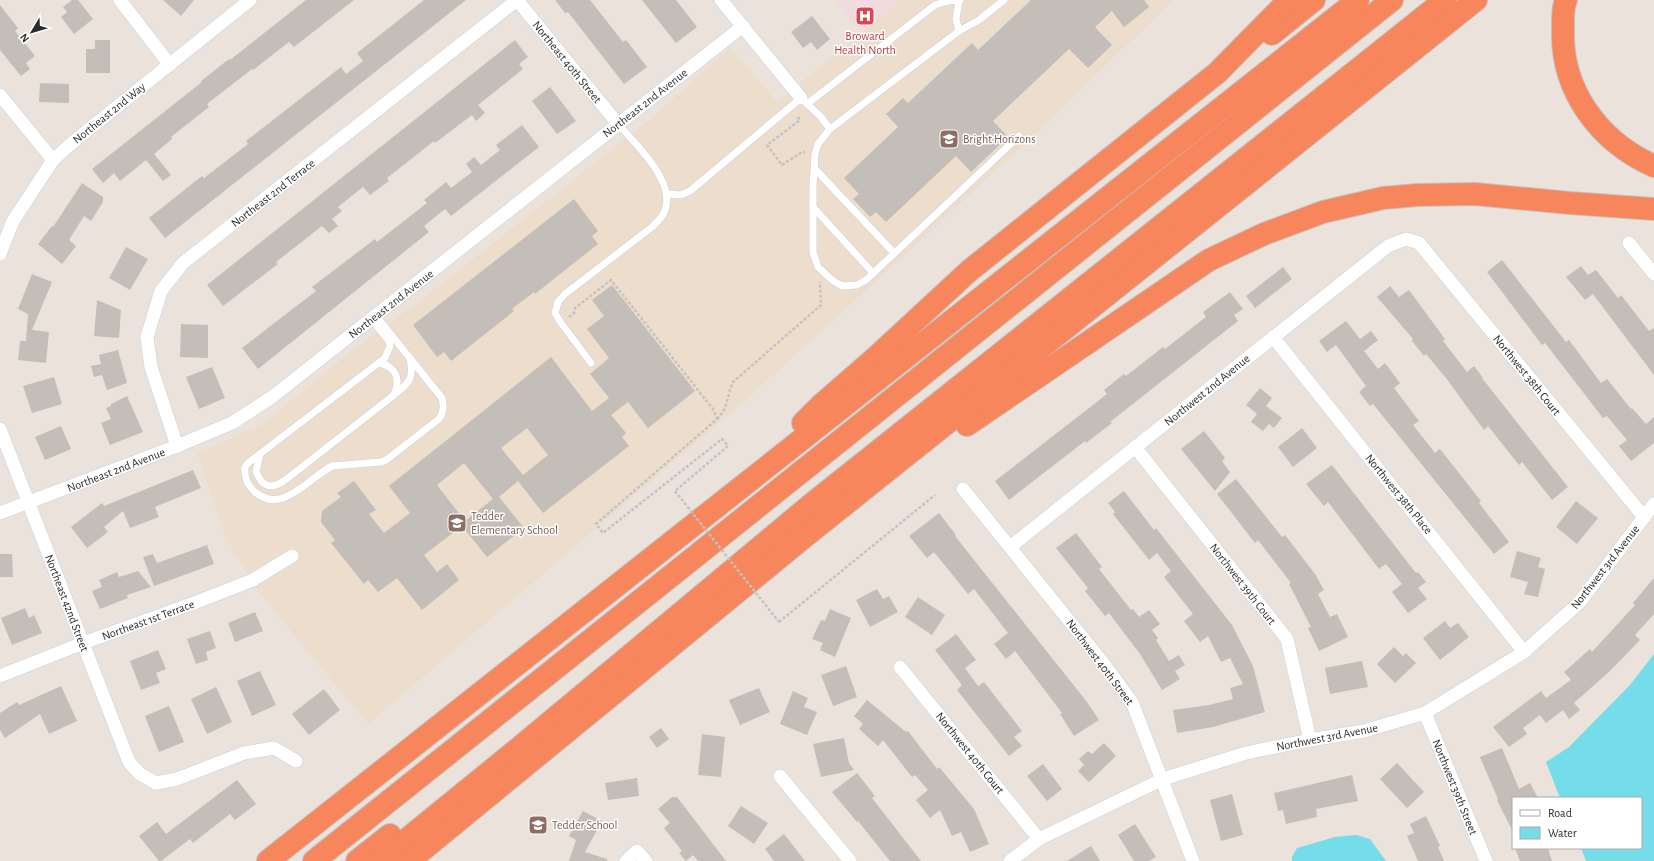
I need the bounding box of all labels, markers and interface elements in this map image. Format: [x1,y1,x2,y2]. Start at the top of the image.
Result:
hospital icon: Broward Health North [854,5,876,27]
north arrow [12,12,52,52]
street label: Northeast 40th Street [530,19,604,105]
place label: Broward Health North [834,30,896,56]
text: N [18,31,31,44]
street label: Northeast 2nd Avenue [600,66,690,140]
street label: Northeast 2nd Way [70,80,148,147]
school or university icon: Bright Horizons [938,128,960,150]
place label: Bright Horizons [963,133,1036,145]
street label: Northeast 2nd Terrace [229,157,317,229]
street label: Northeast 2nd Avenue [346,267,436,341]
street label: Northwest 38th Court [1491,333,1563,418]
street label: Northwest 2nd Avenue [1162,352,1252,428]
street label: Northeast 2nd Avenue [65,446,167,494]
street label: Northwest 38th Place [1363,452,1435,536]
place label: Tedder Elementary School [471,510,558,537]
school or university icon: Tedder Elementary School [446,512,468,534]
street label: Northwest 3rd Avenue [1569,523,1641,611]
street label: Northwest 39th Court [1208,541,1278,627]
street label: Northeast 42nd Street [43,553,91,653]
street label: Northeast 1st Terrace [100,598,196,642]
street label: Northwest 40th Street [1064,617,1136,707]
street label: Northwest 40th Court [934,710,1007,796]
street label: Northwest 3rd Avenue [1275,721,1379,753]
street label: Northwest 39th Street [1430,737,1480,837]
legend [1512,797,1642,849]
text: Road [1548,807,1572,819]
school or university icon: Tedder School [527,814,549,836]
place label: Tedder School [552,819,617,831]
text: Water [1548,827,1577,839]

